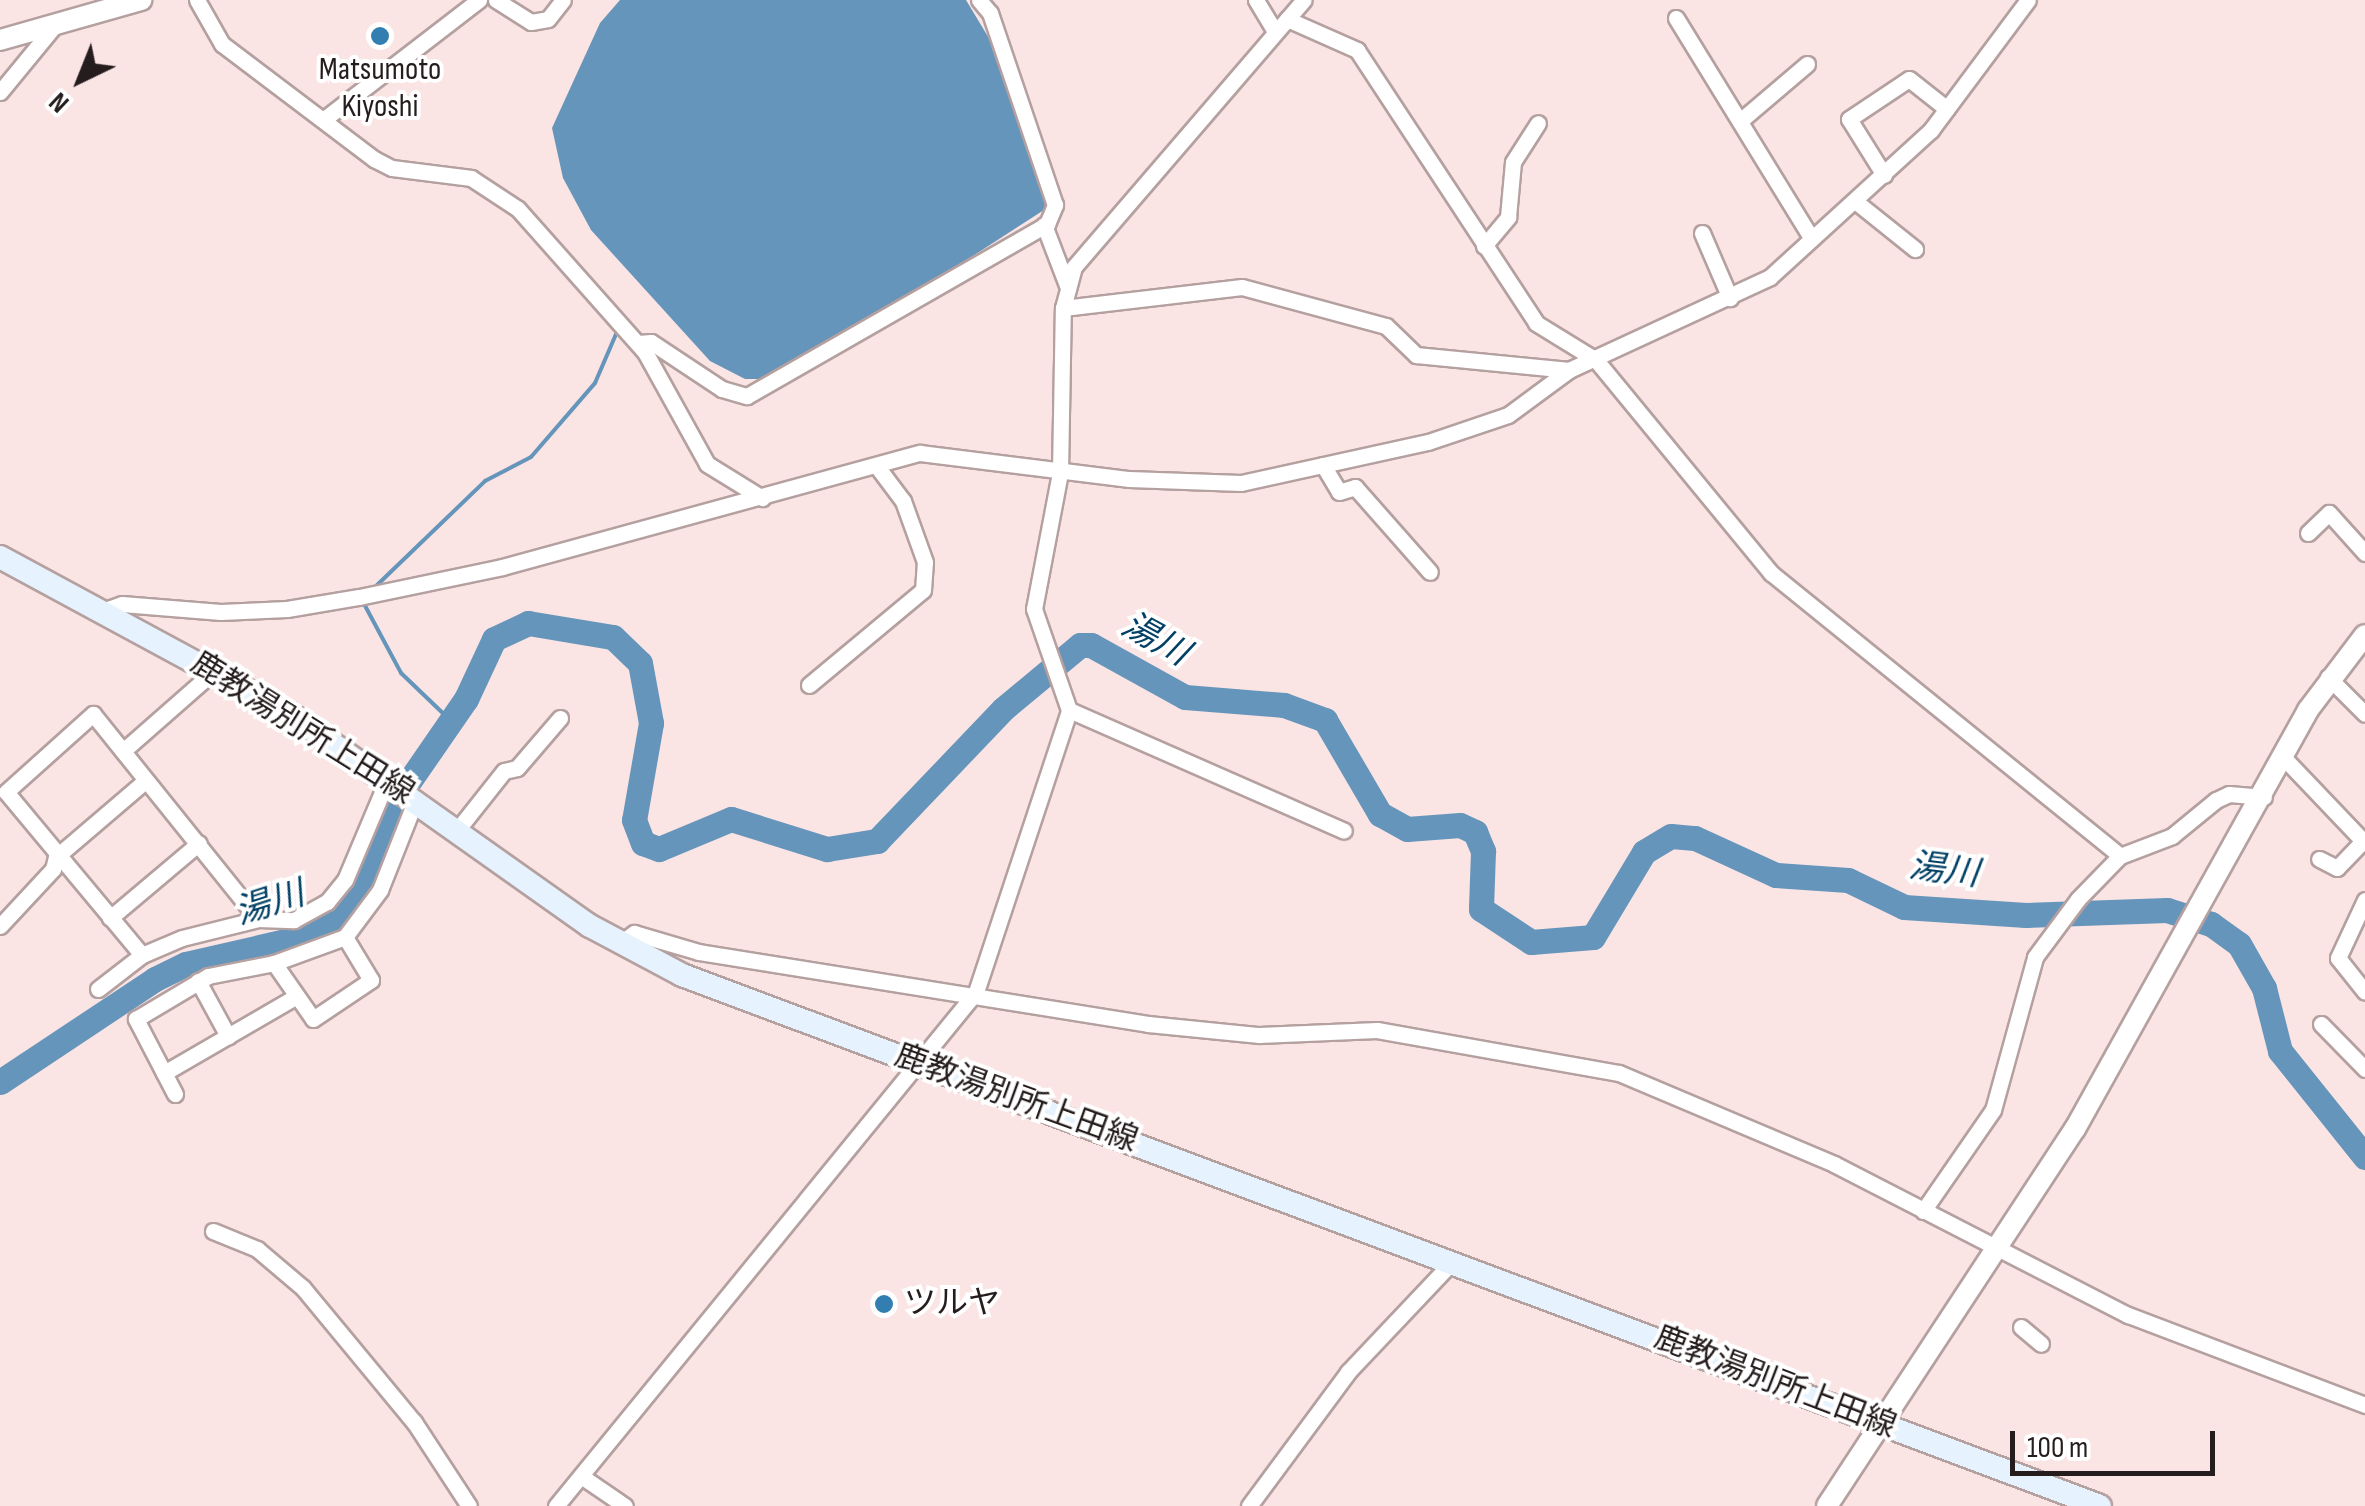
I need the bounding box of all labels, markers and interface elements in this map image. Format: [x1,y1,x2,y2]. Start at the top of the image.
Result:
marker: Matsumoto Kiyoshi [369,25,391,47]
north arrow [30,30,130,130]
place label: Matsumoto Kiyoshi [319,52,441,127]
text: N [42,85,76,119]
water label: 湯川 [1114,605,1196,675]
street label: 鹿教湯別所上田線 [183,645,421,813]
water label: 湯川 [1907,846,1981,896]
water label: 湯川 [230,873,310,935]
street label: 鹿教湯別所上田線 [889,1037,1143,1161]
place label: ツルヤ [904,1285,1000,1323]
marker: ツルヤ [873,1293,895,1315]
street label: 鹿教湯別所上田線 [1649,1319,1901,1447]
scale bar [2015,1411,2220,1473]
text: 100 m [2027,1430,2088,1466]

